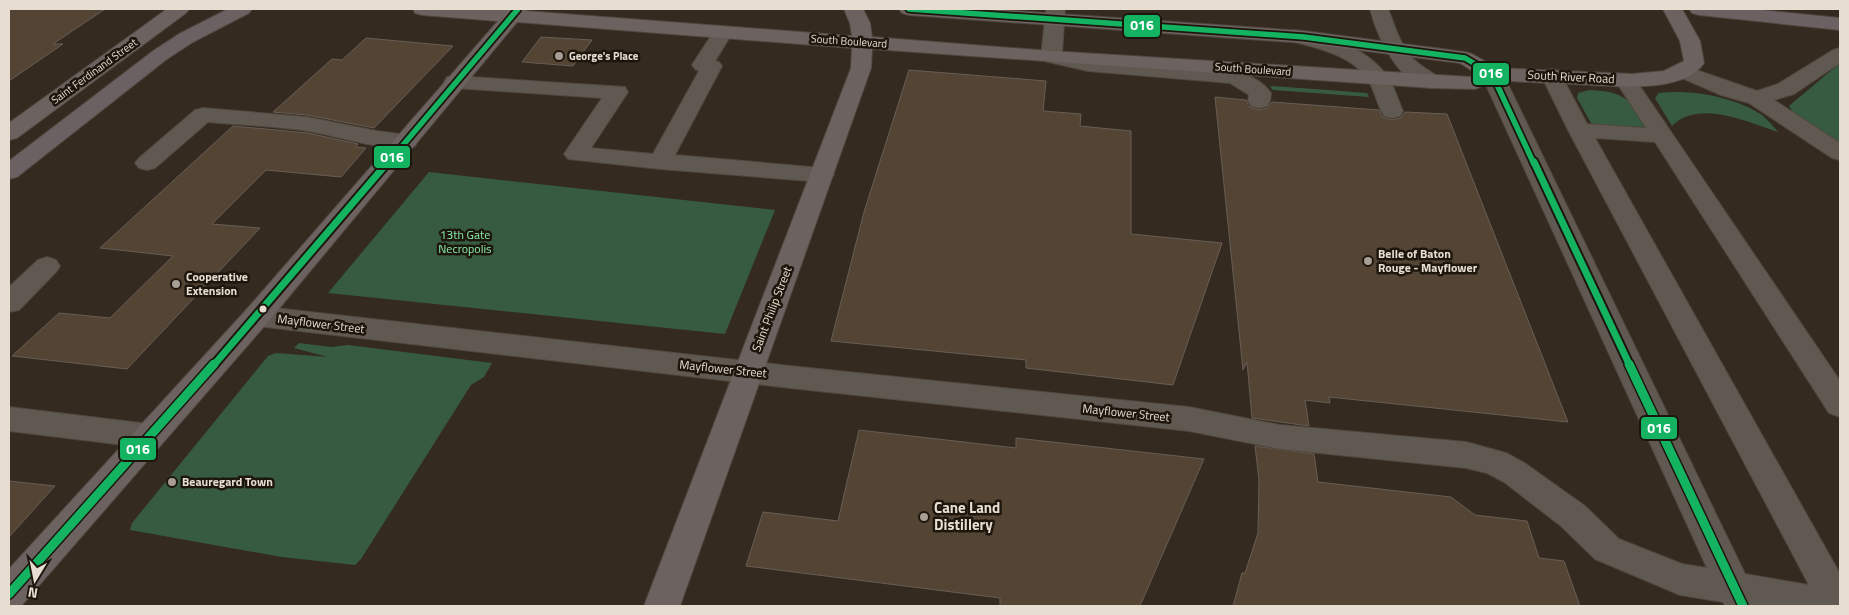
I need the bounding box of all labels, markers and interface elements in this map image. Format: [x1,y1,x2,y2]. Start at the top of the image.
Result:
line badge: 016 [1123,14,1161,38]
text: 016 [1130,14,1154,35]
street label: South Boulevard [810,30,888,52]
street label: Saint Ferdinand Street [48,34,140,108]
place label: George's Place [569,48,639,64]
marker: George's Place [553,50,565,62]
street label: South Boulevard [1214,58,1292,80]
line badge: 016 [1472,62,1510,86]
text: 016 [1479,62,1503,83]
street label: South River Road [1527,65,1615,88]
line badge: 016 [373,145,411,169]
text: 016 [380,146,404,167]
park label: 13th Gate Necropolis [438,225,492,258]
place label: Belle of Baton Rouge - Mayflower [1378,244,1478,277]
marker: Belle of Baton Rouge - Mayflower [1362,255,1374,267]
street label: Saint Philip Street [747,263,797,354]
place label: Cooperative Extension [186,267,248,300]
marker: Cooperative Extension [170,278,182,290]
unlabelled marker [258,304,268,314]
street label: Mayflower Street [276,309,367,338]
street label: Mayflower Street [678,354,768,383]
street label: Mayflower Street [1081,398,1171,427]
line badge: 016 [1640,416,1678,440]
text: 016 [1647,417,1671,438]
line badge: 016 [119,437,157,461]
text: 016 [126,438,150,459]
place label: Beauregard Town [182,472,273,491]
marker: Beauregard Town [166,476,178,488]
place label: Cane Land Distillery [934,496,1000,536]
marker: Cane Land Distillery [918,511,930,523]
north arrow [10,555,60,605]
text: N [26,582,39,604]

